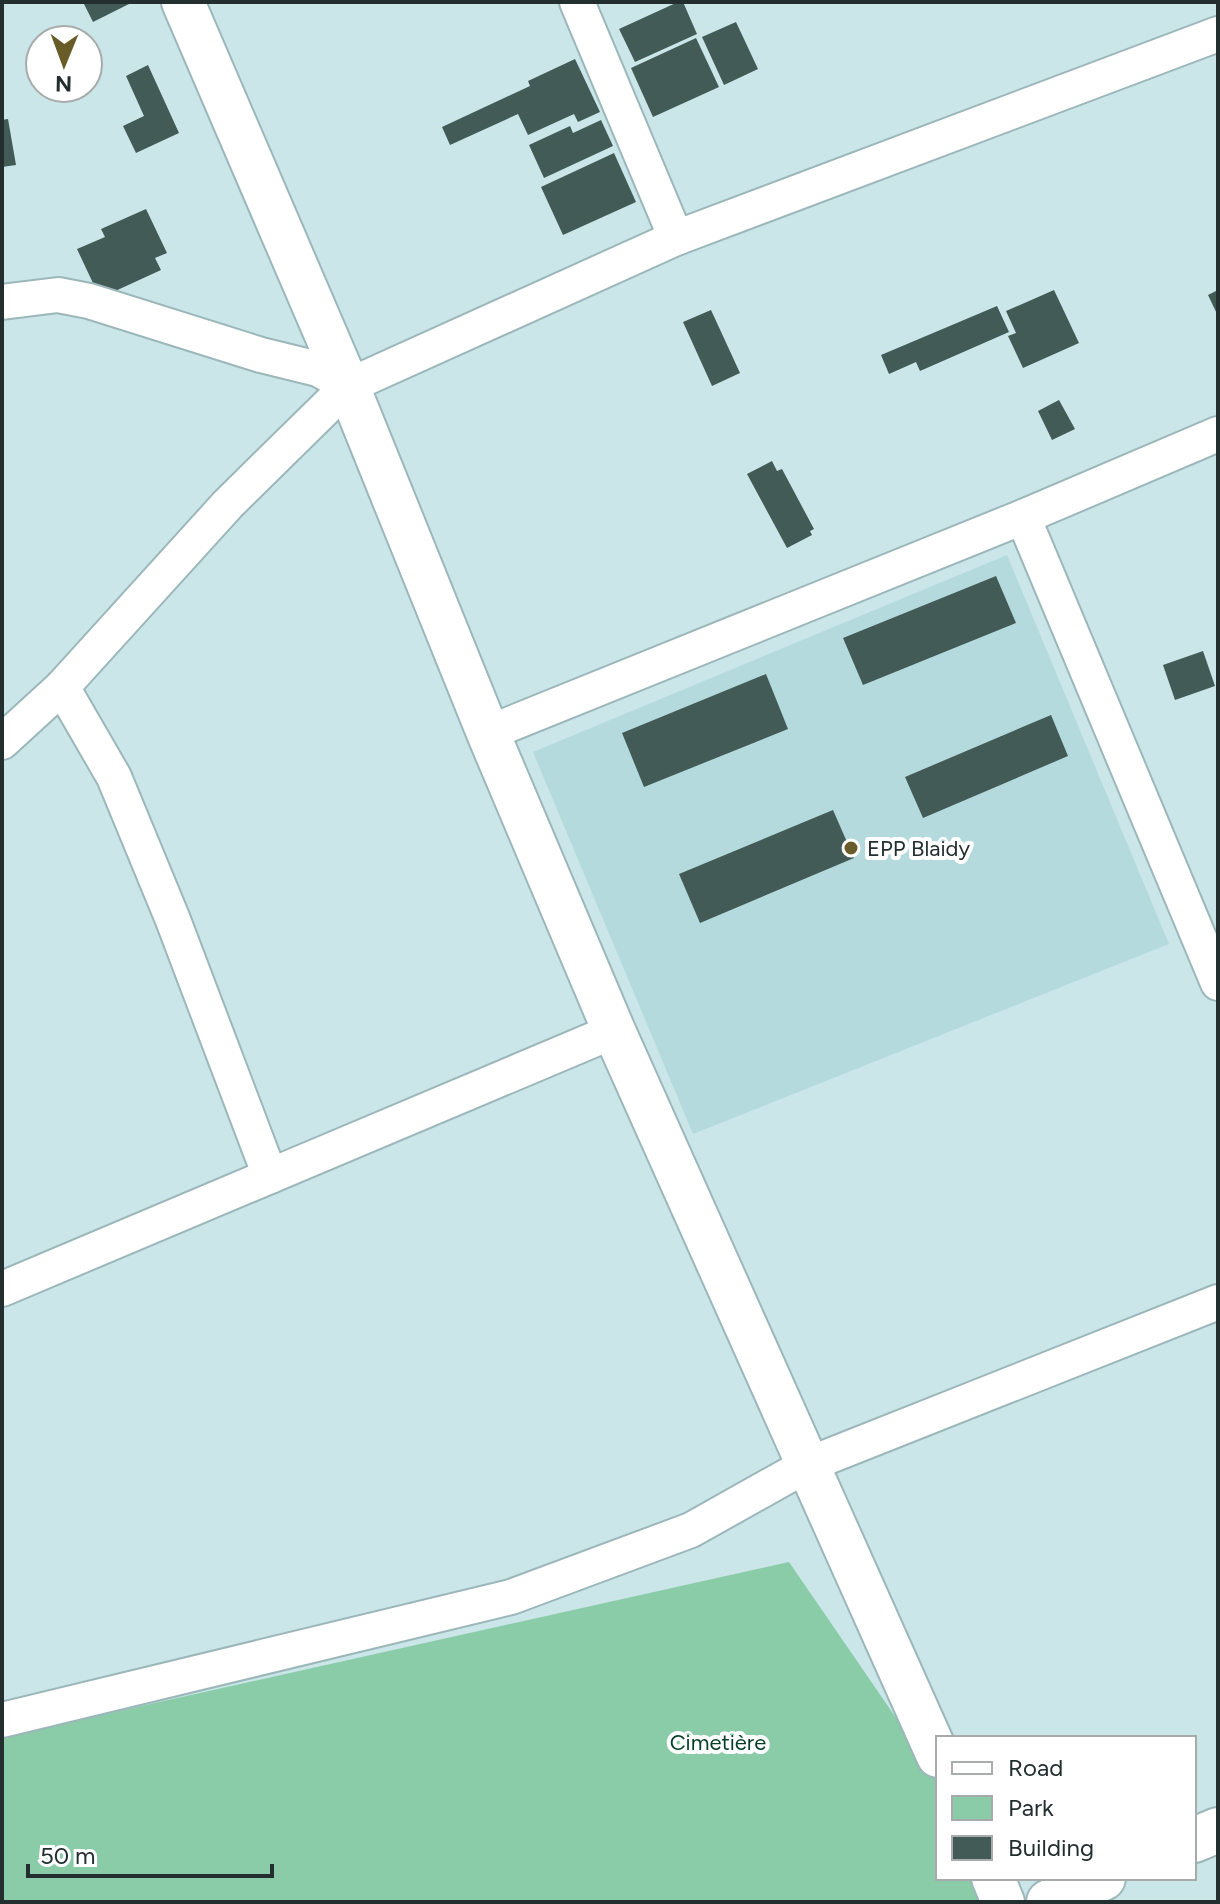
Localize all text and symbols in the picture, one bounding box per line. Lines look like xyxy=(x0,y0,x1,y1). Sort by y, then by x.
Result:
north arrow xyxy=(24,24,104,104)
text: N xyxy=(55,70,72,97)
place label: EPP Blaidy xyxy=(867,835,970,862)
marker: EPP Blaidy xyxy=(842,839,860,857)
park label: Cimetière xyxy=(670,1729,766,1756)
legend xyxy=(936,1736,1196,1880)
text: Road xyxy=(1008,1753,1063,1782)
text: Park xyxy=(1008,1793,1054,1822)
scale bar xyxy=(28,1828,272,1878)
text: Building xyxy=(1008,1833,1094,1862)
text: 50 m xyxy=(40,1841,96,1870)

